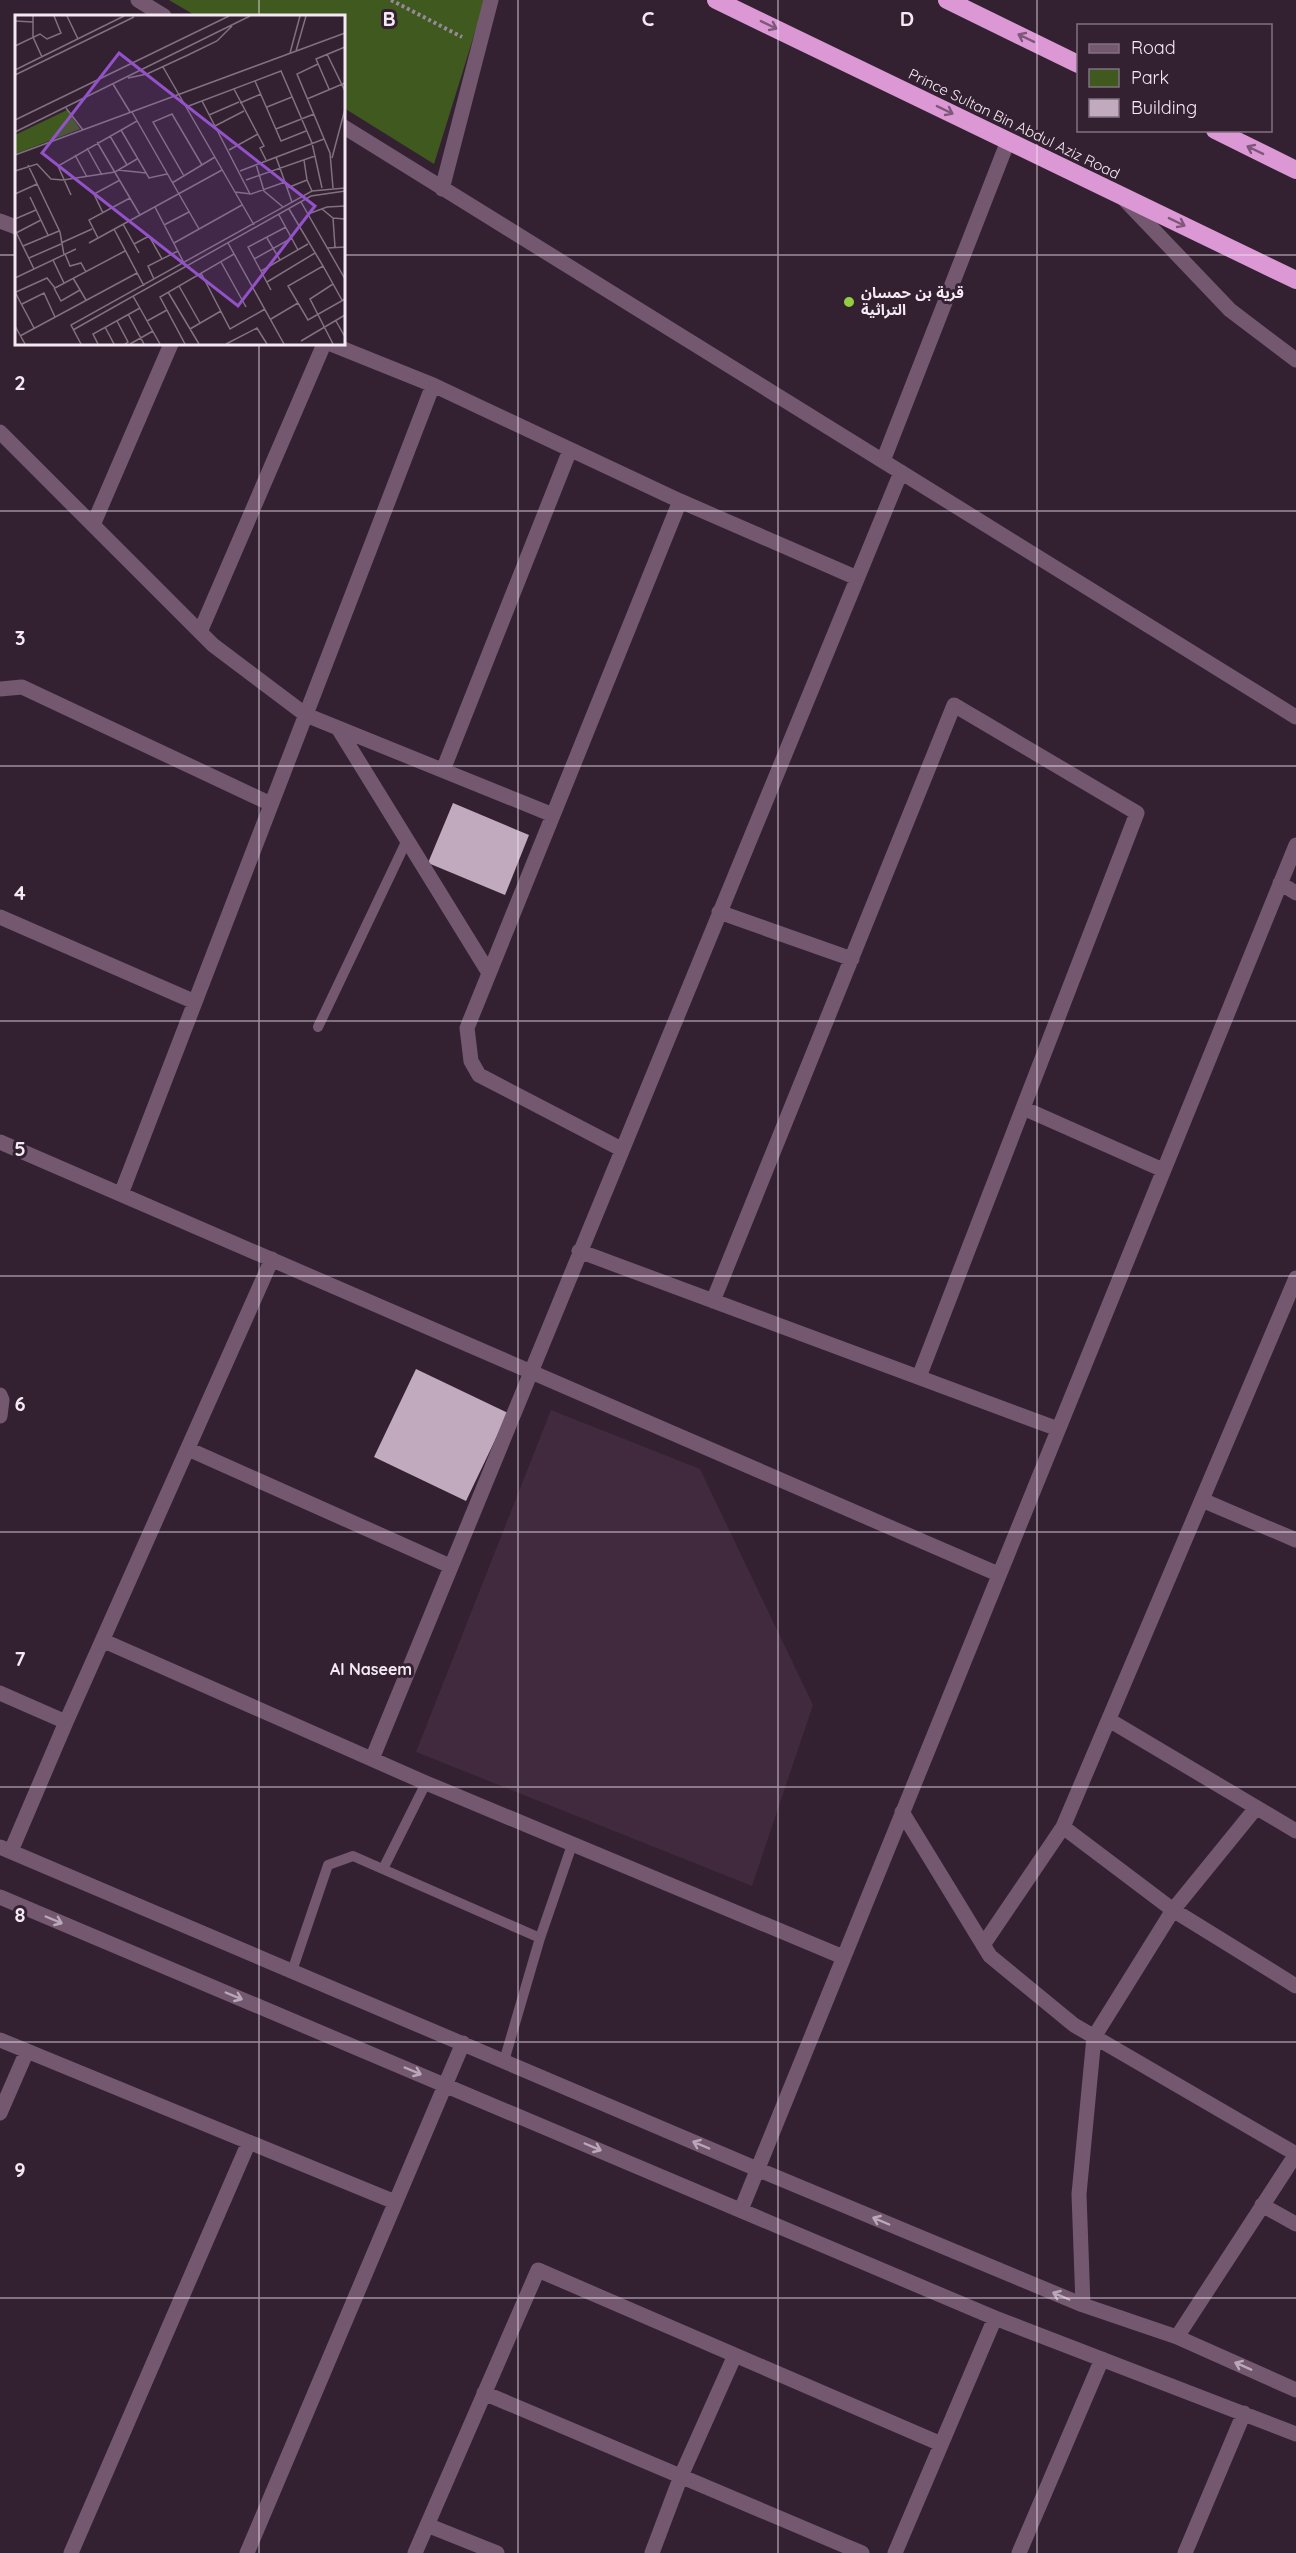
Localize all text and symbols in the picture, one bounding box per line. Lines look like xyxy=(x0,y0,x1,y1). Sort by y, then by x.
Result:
text: B xyxy=(382,6,396,31)
text: C xyxy=(642,6,655,31)
text: D xyxy=(900,6,914,31)
inset map xyxy=(15,15,345,345)
one-way arrow xyxy=(760,20,778,32)
legend xyxy=(1077,24,1272,132)
one-way arrow xyxy=(1017,32,1035,44)
text: Road xyxy=(1131,36,1176,59)
street label: Prince Sultan Bin Abdul Aziz Road xyxy=(905,64,1123,183)
text: Park xyxy=(1131,66,1169,89)
text: Building xyxy=(1131,96,1197,119)
one-way arrow xyxy=(935,105,953,117)
one-way arrow xyxy=(1247,144,1265,156)
one-way arrow xyxy=(1168,217,1186,229)
place label: قرية بن حمسان التراثية xyxy=(861,283,964,319)
marker: قرية بن حمسان التراثية xyxy=(842,295,856,309)
text: 2 xyxy=(14,370,26,395)
text: 3 xyxy=(15,625,25,650)
text: 4 xyxy=(14,880,26,905)
text: 5 xyxy=(14,1136,26,1161)
text: 6 xyxy=(14,1391,26,1416)
text: 7 xyxy=(15,1646,26,1671)
district label: Al Naseem xyxy=(330,1659,412,1679)
text: 8 xyxy=(15,1902,26,1927)
one-way arrow xyxy=(44,1915,63,1926)
one-way arrow xyxy=(224,1990,242,2002)
one-way arrow xyxy=(404,2067,422,2078)
one-way arrow xyxy=(693,2139,711,2150)
one-way arrow xyxy=(583,2142,601,2154)
text: 9 xyxy=(14,2157,26,2182)
one-way arrow xyxy=(873,2215,891,2226)
one-way arrow xyxy=(1052,2290,1071,2301)
one-way arrow xyxy=(1234,2360,1252,2372)

